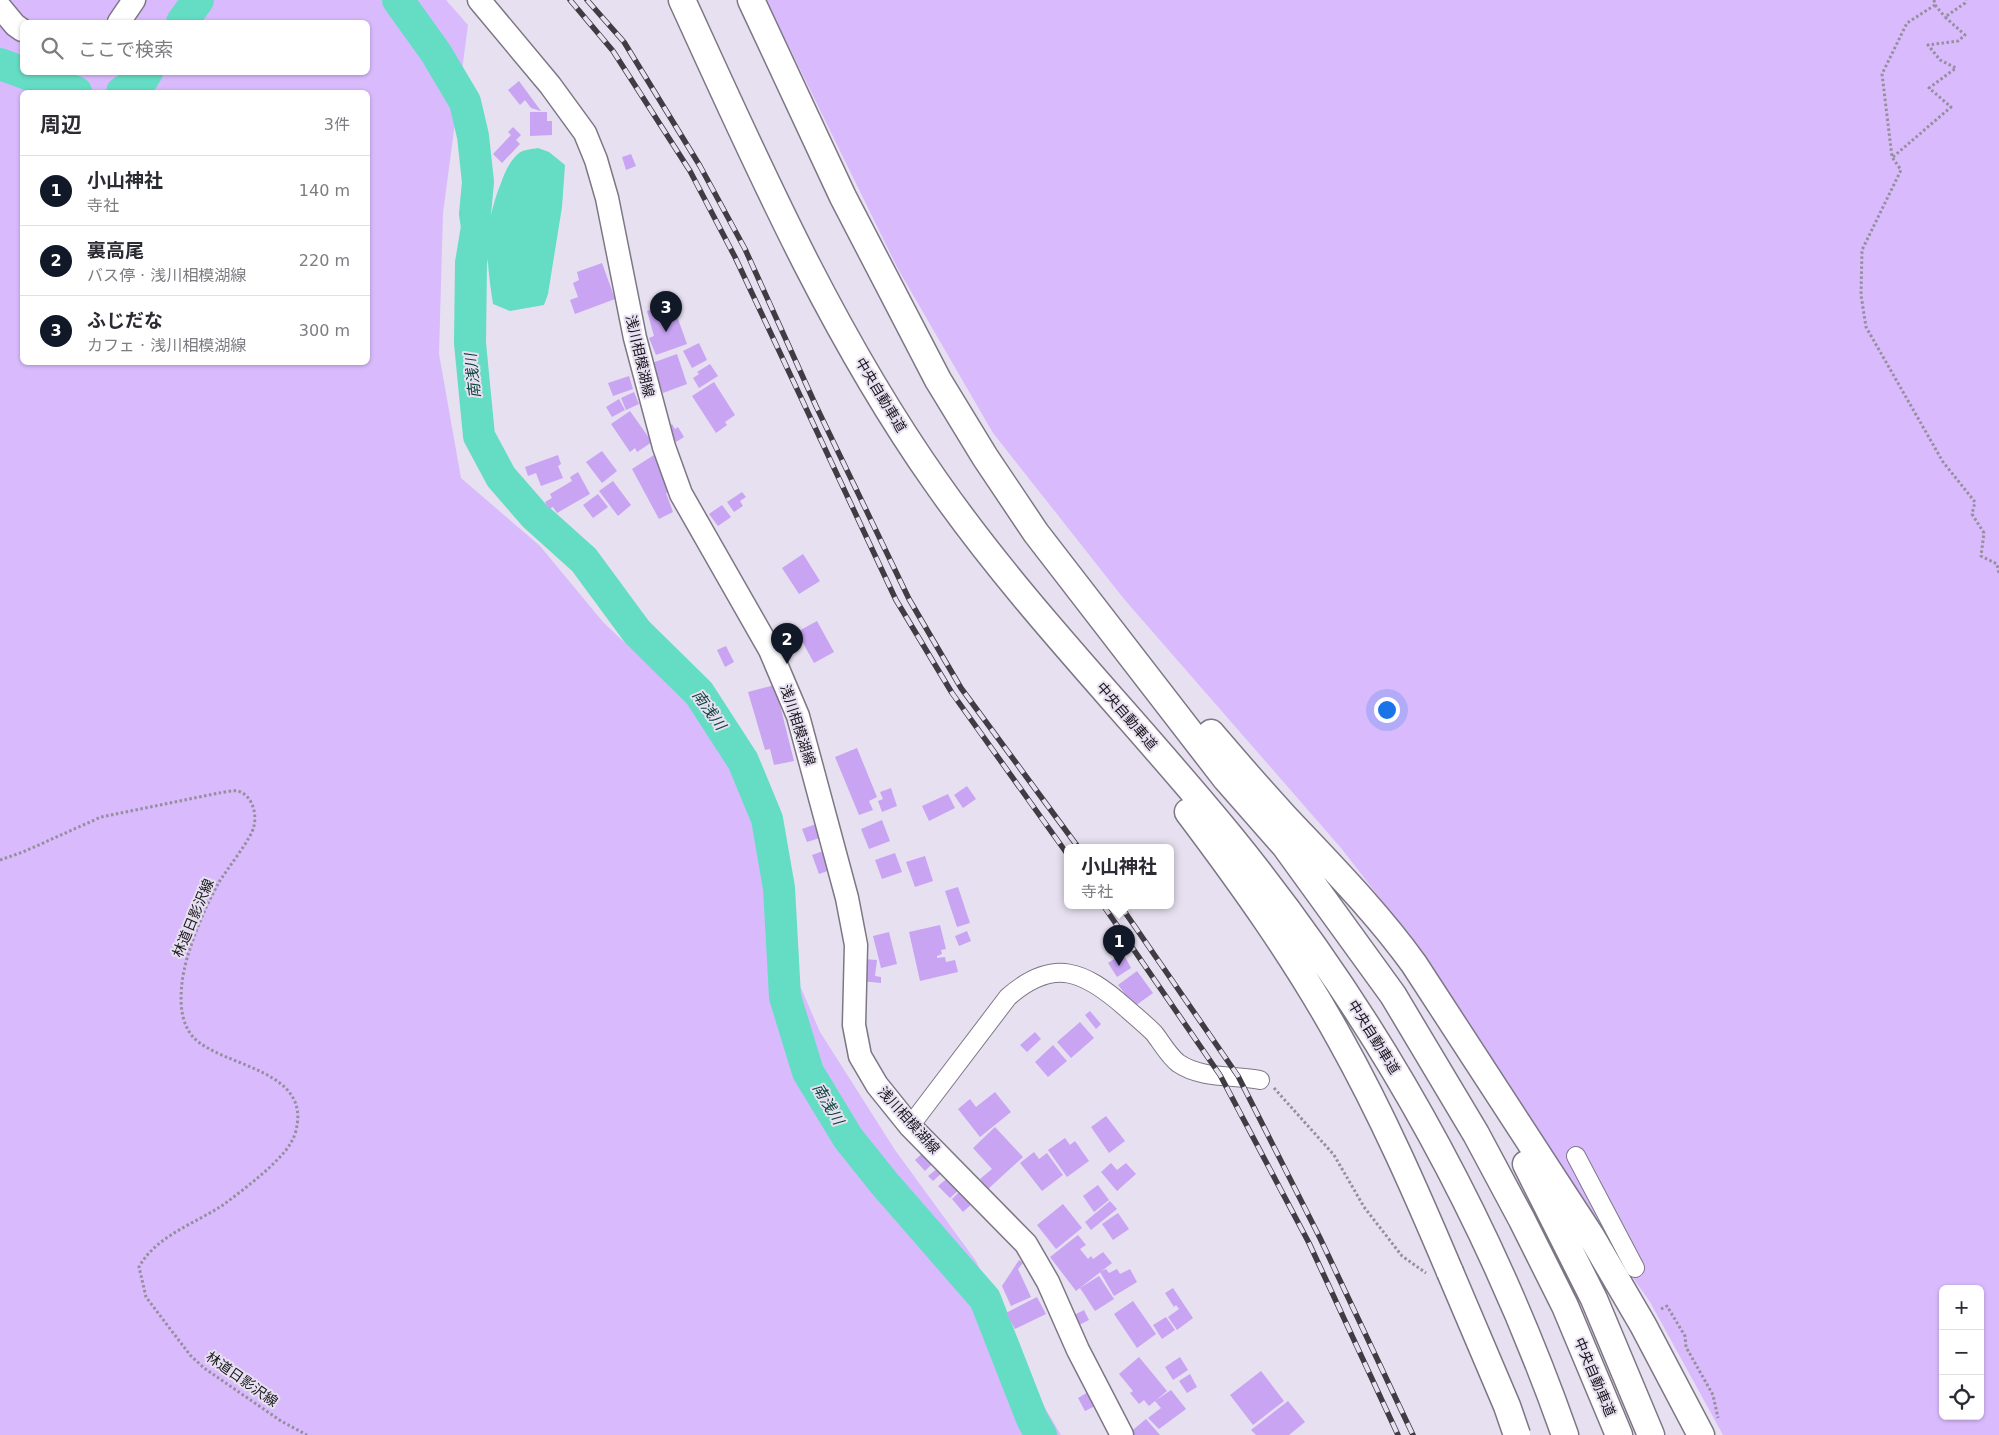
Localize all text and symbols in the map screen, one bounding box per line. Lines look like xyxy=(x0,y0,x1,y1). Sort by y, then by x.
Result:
search box xyxy=(20,20,370,75)
icon: search xyxy=(38,34,66,62)
text: ここで検索 xyxy=(78,38,173,60)
text: 周辺 xyxy=(40,113,82,137)
text: 3件 xyxy=(324,115,350,134)
text: 小山神社 xyxy=(87,169,163,191)
text: 1 xyxy=(50,181,62,200)
text: 140 m xyxy=(299,181,350,200)
text: 寺社 xyxy=(87,196,119,215)
text: 裏高尾 xyxy=(87,239,144,261)
text: 2 xyxy=(50,251,62,270)
text: 220 m xyxy=(299,251,350,270)
text: バス停 · 浅川相模湖線 xyxy=(87,266,246,285)
pin: 3 xyxy=(650,291,682,332)
text: ふじだな xyxy=(87,309,163,331)
street label: 浅川相模湖線 xyxy=(623,313,657,399)
text: 3 xyxy=(50,321,62,340)
text: 300 m xyxy=(299,321,350,340)
text: カフェ · 浅川相模湖線 xyxy=(87,336,246,355)
water label: 南浅川 xyxy=(461,351,484,399)
street label: 中央自動車道 xyxy=(853,355,909,435)
pin: 2 xyxy=(771,623,803,664)
street label: 中央自動車道 xyxy=(1093,679,1161,753)
street label: 浅川相模湖線 xyxy=(777,683,819,767)
water label: 南浅川 xyxy=(688,687,731,735)
your location xyxy=(1374,697,1400,723)
popup xyxy=(1064,844,1174,909)
text: 小山神社 xyxy=(1081,855,1157,877)
street label: 林道日影沢線 xyxy=(169,876,217,960)
text: 寺社 xyxy=(1081,882,1113,901)
pin: 1 xyxy=(1103,925,1135,966)
street label: 中央自動車道 xyxy=(1345,997,1403,1077)
water label: 南浅川 xyxy=(809,1080,848,1130)
street label: 浅川相模湖線 xyxy=(875,1083,943,1157)
map controls xyxy=(1939,1285,1984,1420)
button: + xyxy=(1939,1285,1984,1330)
button: − xyxy=(1939,1330,1984,1375)
street label: 中央自動車道 xyxy=(1571,1335,1619,1419)
street label: 林道日影沢線 xyxy=(203,1348,281,1410)
button: locate xyxy=(1939,1375,1984,1420)

